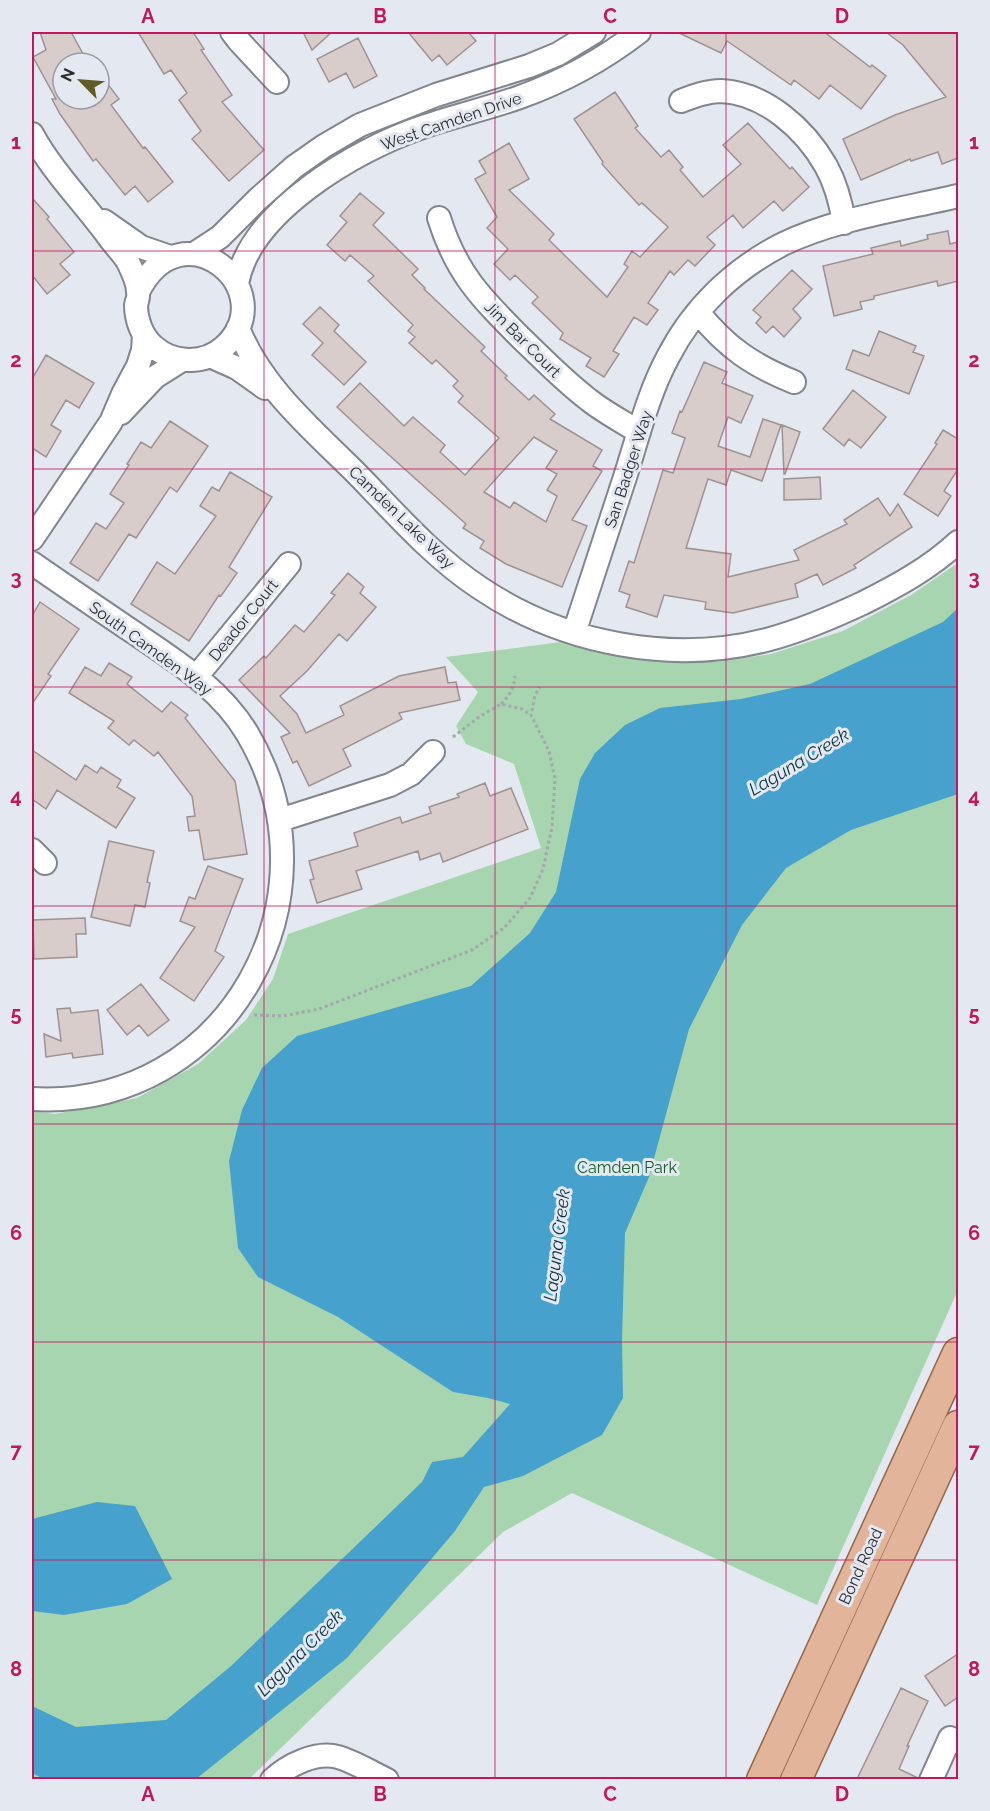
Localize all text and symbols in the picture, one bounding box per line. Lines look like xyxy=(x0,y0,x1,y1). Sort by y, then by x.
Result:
text: A xyxy=(141,4,155,28)
text: B xyxy=(373,4,387,28)
text: C xyxy=(603,4,617,28)
text: D xyxy=(835,4,849,28)
north arrow xyxy=(51,51,111,111)
text: N xyxy=(57,65,79,84)
street label: West Camden Drive xyxy=(378,88,524,154)
text: 1 xyxy=(11,130,21,154)
text: 1 xyxy=(969,130,979,154)
street label: Jim Bar Court xyxy=(481,297,565,382)
text: 2 xyxy=(10,348,22,372)
text: 2 xyxy=(968,348,980,372)
street label: San Badger Way xyxy=(601,408,656,530)
street label: Camden Lake Way xyxy=(345,462,459,573)
text: 3 xyxy=(10,566,22,590)
text: 3 xyxy=(968,566,980,590)
street label: Deador Court xyxy=(205,575,282,665)
street label: South Camden Way xyxy=(86,597,216,700)
water label: Laguna Creek xyxy=(745,723,853,800)
text: 4 xyxy=(10,784,22,808)
text: 4 xyxy=(968,784,980,808)
text: 5 xyxy=(10,1002,22,1026)
text: 5 xyxy=(968,1002,980,1026)
park label: Camden Park xyxy=(577,1158,677,1177)
water label: Laguna Creek xyxy=(539,1187,574,1302)
text: 6 xyxy=(10,1221,22,1245)
text: 6 xyxy=(968,1221,980,1245)
text: 7 xyxy=(10,1439,22,1463)
text: 7 xyxy=(968,1439,980,1463)
street label: Bond Road xyxy=(835,1525,886,1607)
water label: Laguna Creek xyxy=(252,1605,347,1700)
text: 8 xyxy=(10,1657,22,1681)
text: 8 xyxy=(968,1657,980,1681)
text: A xyxy=(141,1782,155,1806)
text: B xyxy=(373,1782,387,1806)
text: C xyxy=(603,1782,617,1806)
text: D xyxy=(835,1782,849,1806)

